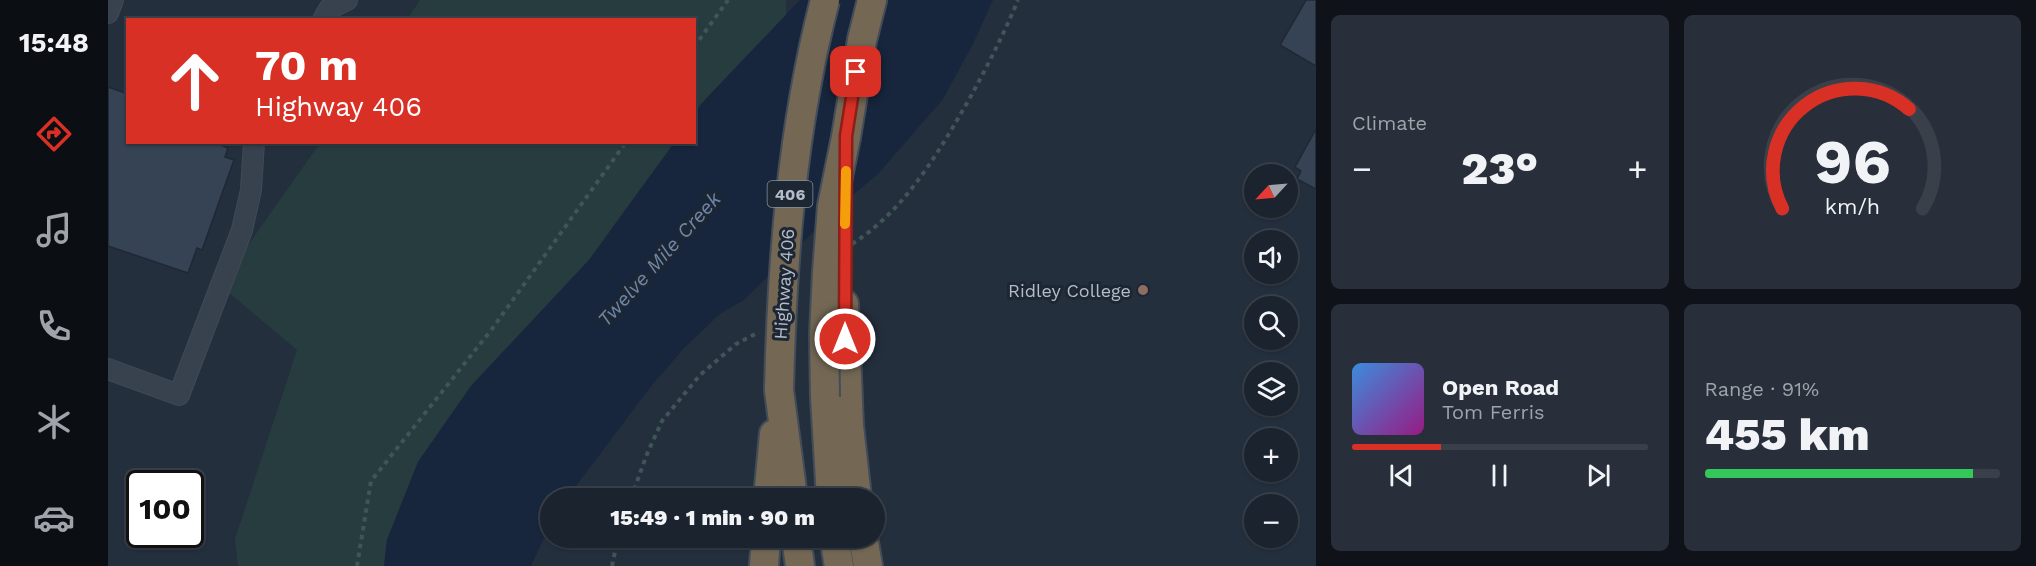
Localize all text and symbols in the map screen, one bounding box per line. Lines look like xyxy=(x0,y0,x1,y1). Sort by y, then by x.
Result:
text: 15:48 xyxy=(19,27,89,59)
text: 70 m xyxy=(255,41,358,90)
icon: ahead xyxy=(156,42,234,120)
pin xyxy=(830,46,881,97)
icon: arrive xyxy=(839,55,872,88)
text: Highway 406 xyxy=(255,91,422,123)
text: Climate xyxy=(1352,111,1427,135)
icon: directions xyxy=(33,113,75,155)
text: 96 xyxy=(1814,125,1891,198)
text: 23° xyxy=(1461,142,1538,195)
text: − xyxy=(1352,149,1372,188)
text: + xyxy=(1628,149,1648,188)
north arrow xyxy=(1244,164,1298,218)
map controls xyxy=(1244,164,1298,548)
road number: 406 xyxy=(768,181,812,207)
water label: Twelve Mile Creek xyxy=(592,186,726,331)
text: km/h xyxy=(1825,194,1880,219)
icon: music xyxy=(33,209,75,251)
street label: Highway 406 xyxy=(770,228,798,340)
button: sound xyxy=(1244,230,1298,284)
place label: Ridley College xyxy=(1008,280,1131,301)
marker: Ridley College xyxy=(1136,283,1150,297)
button: search xyxy=(1244,296,1298,350)
icon: phone xyxy=(33,305,75,347)
position arrow xyxy=(813,307,877,371)
button: layers xyxy=(1244,362,1298,416)
text: Open Road xyxy=(1442,375,1559,400)
text: Range · 91% xyxy=(1705,377,1819,401)
text: Tom Ferris xyxy=(1442,400,1545,424)
icon: climate xyxy=(33,401,75,443)
text: 455 km xyxy=(1705,408,1870,461)
button: + xyxy=(1244,428,1298,482)
icon: previous xyxy=(1385,459,1418,492)
icon: pause xyxy=(1483,459,1516,492)
icon: next xyxy=(1582,459,1615,492)
speed limit sign: 100 xyxy=(126,470,204,548)
button: − xyxy=(1244,494,1298,548)
icon: car xyxy=(33,497,75,539)
text: 15:49 · 1 min · 90 m xyxy=(610,505,815,530)

